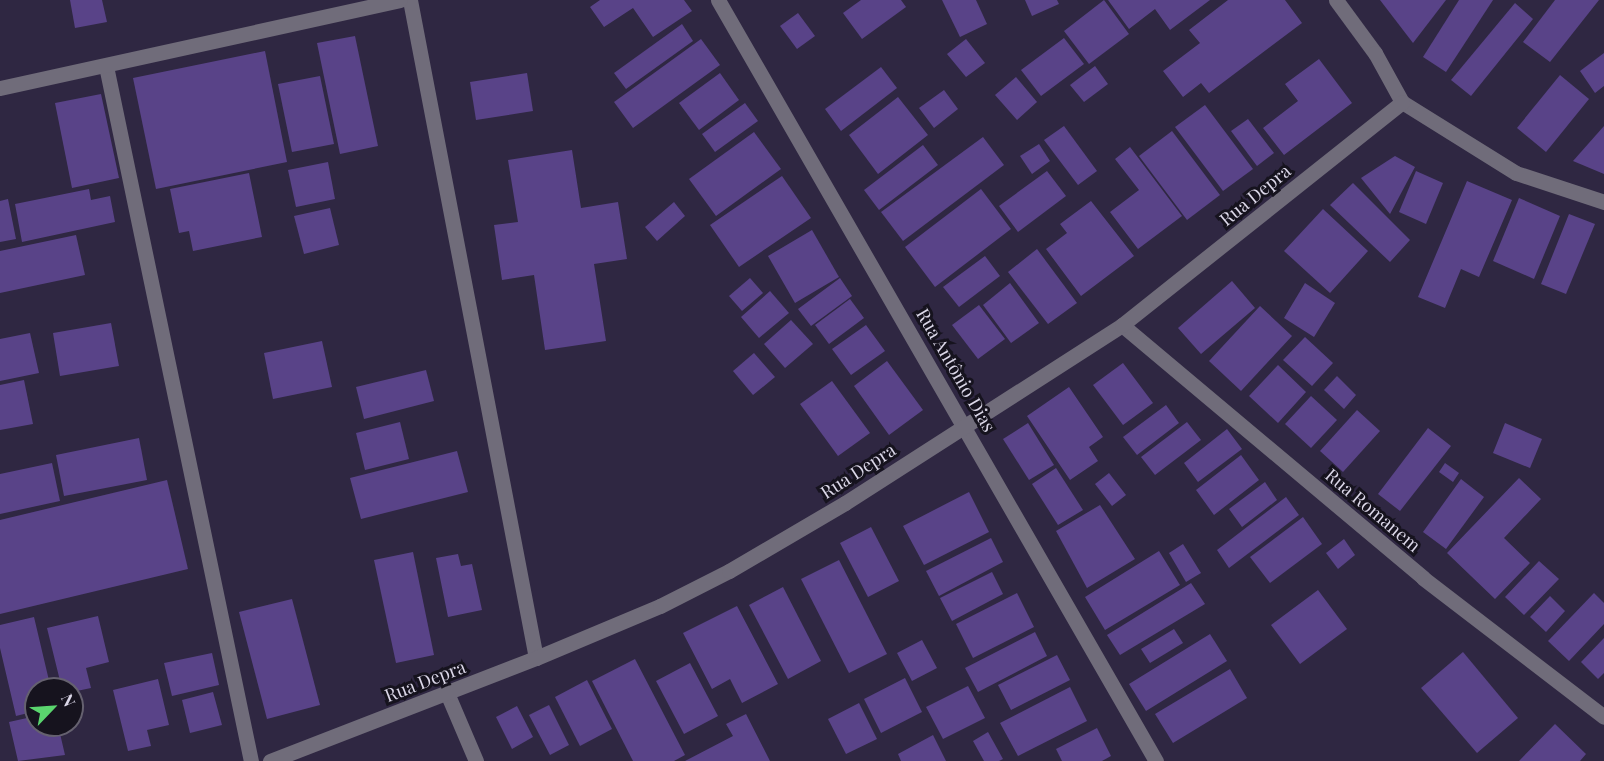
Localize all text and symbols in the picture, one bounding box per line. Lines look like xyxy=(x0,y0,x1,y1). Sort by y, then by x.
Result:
street label: Rua Depra xyxy=(1215,160,1295,230)
street label: Rua Antônio Dias xyxy=(912,304,1000,436)
street label: Rua Depra xyxy=(816,439,900,503)
street label: Rua Romanem xyxy=(1321,464,1425,556)
street label: Rua Depra xyxy=(381,656,469,706)
north arrow xyxy=(24,677,84,737)
text: N xyxy=(57,690,81,710)

